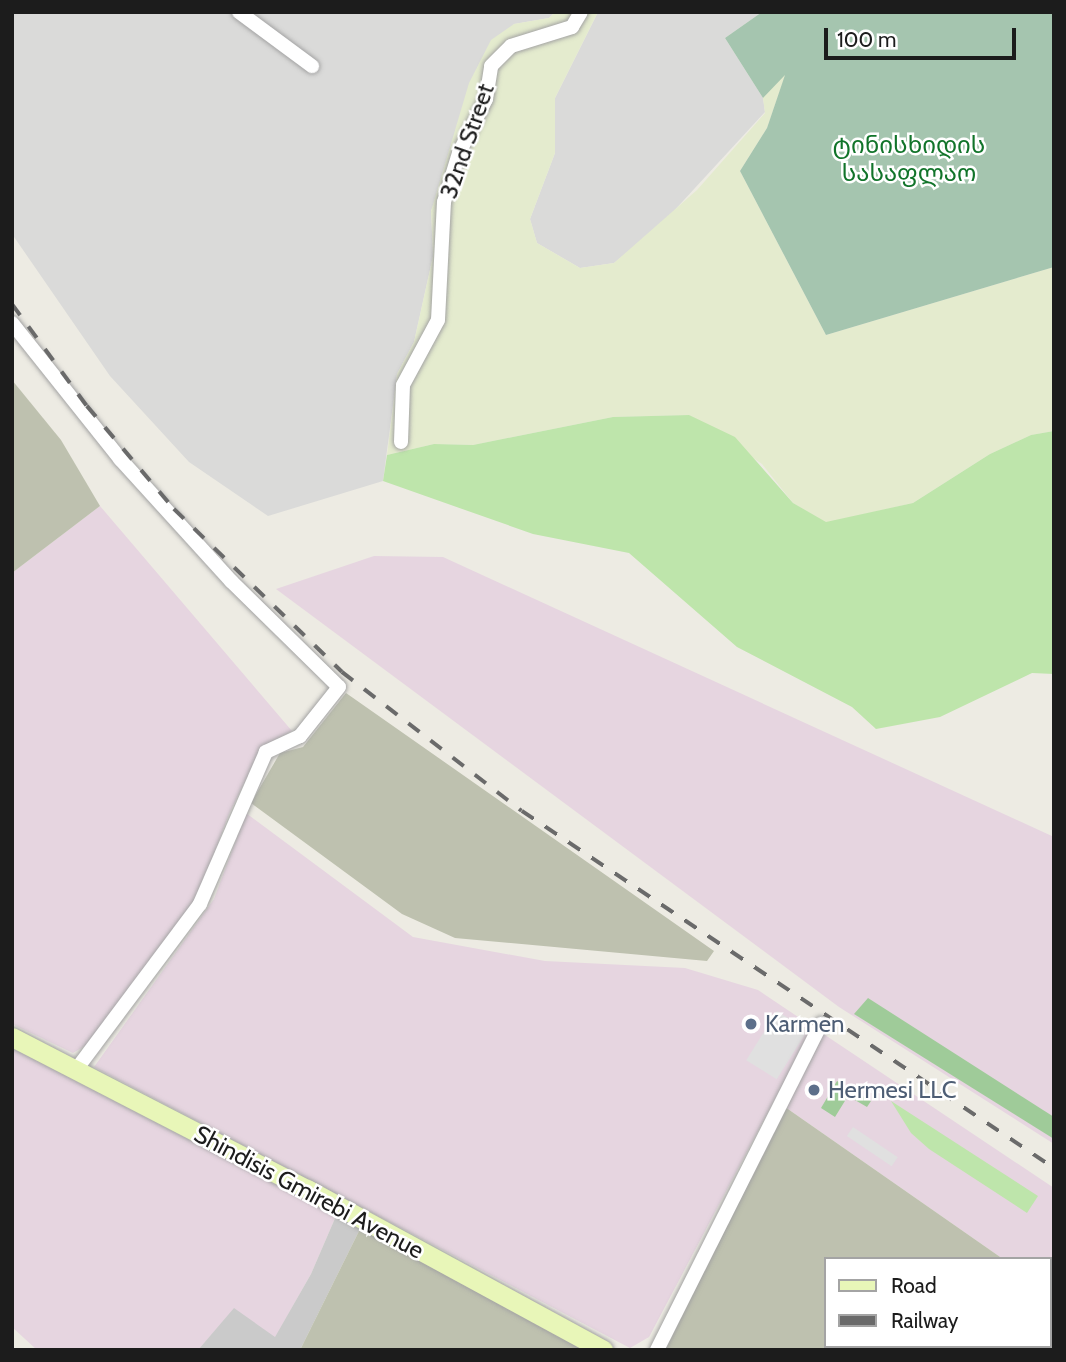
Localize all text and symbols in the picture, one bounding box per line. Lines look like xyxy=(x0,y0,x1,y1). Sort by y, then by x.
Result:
scale bar xyxy=(828,14,1020,58)
text: 100 m xyxy=(837,27,896,52)
street label: 32nd Street xyxy=(434,80,500,202)
park label: ტინისხიდის სასაფლაო xyxy=(833,131,985,187)
place label: Karmen xyxy=(765,1010,844,1038)
marker: Karmen xyxy=(743,1016,759,1032)
place label: Hermesi LLC xyxy=(828,1076,956,1104)
marker: Hermesi LLC xyxy=(806,1082,822,1098)
street label: Shindisis Gmirebi Avenue xyxy=(189,1119,429,1265)
legend xyxy=(824,1257,1052,1348)
text: Road xyxy=(891,1273,937,1298)
text: Railway xyxy=(891,1308,958,1333)

